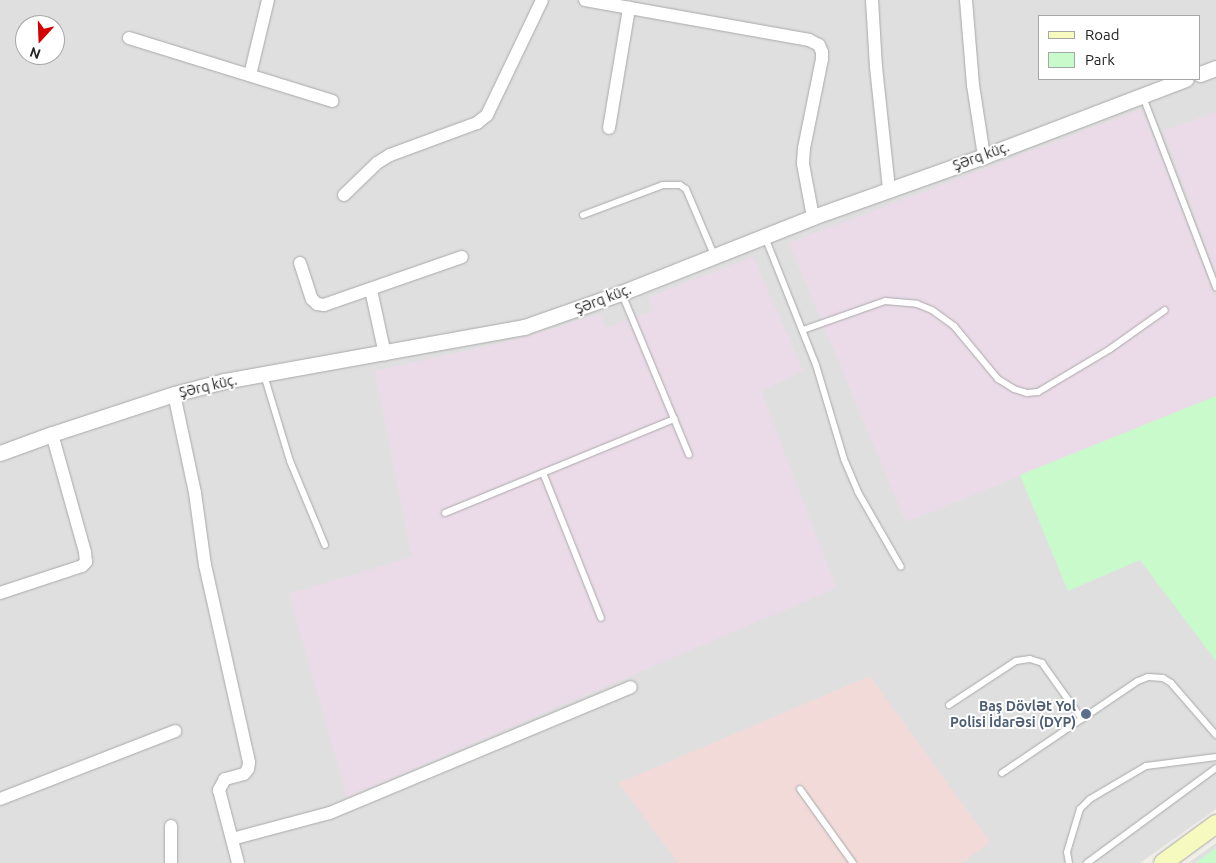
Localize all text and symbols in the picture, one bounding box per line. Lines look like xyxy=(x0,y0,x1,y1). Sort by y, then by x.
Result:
north arrow xyxy=(15,15,65,65)
legend xyxy=(1038,15,1201,80)
text: Road xyxy=(1085,26,1120,43)
text: N xyxy=(28,44,43,62)
text: Park xyxy=(1085,51,1115,68)
street label: Şərq küç. xyxy=(950,138,1012,174)
street label: Şərq küç. xyxy=(572,281,634,317)
street label: Şərq küç. xyxy=(177,371,239,401)
place label: Baş Dövlət Yol Polisi İdarəsi (DYP) xyxy=(950,698,1076,730)
marker: Baş Dövlət Yol Polisi İdarəsi (DYP) xyxy=(1080,708,1092,720)

